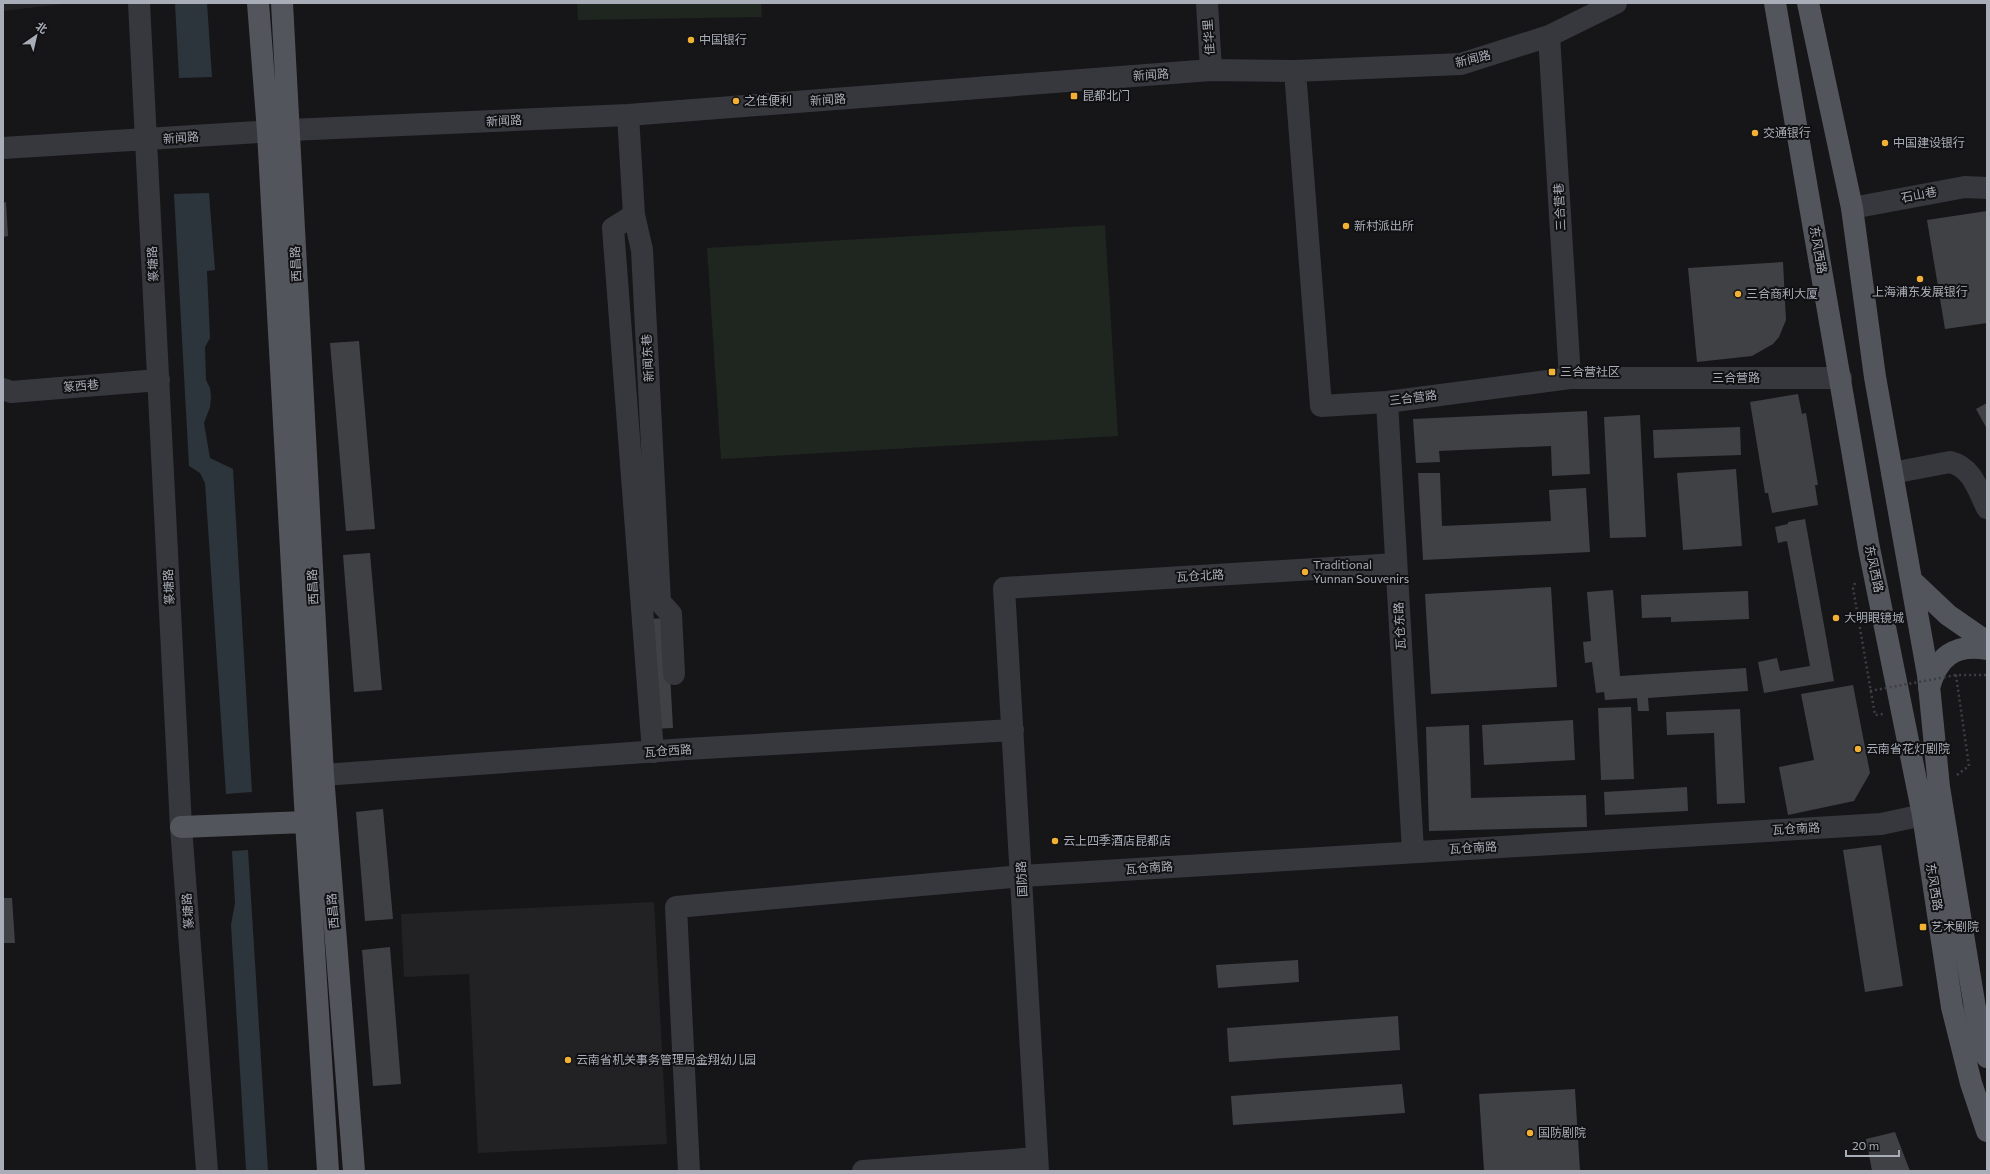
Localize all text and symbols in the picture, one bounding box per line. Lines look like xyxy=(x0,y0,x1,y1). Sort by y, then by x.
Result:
north arrow xyxy=(16,16,56,56)
text: 北 xyxy=(34,19,50,36)
street label: 佳华里 xyxy=(1200,19,1216,56)
place label: 中国银行 xyxy=(699,32,747,46)
marker: 中国银行 xyxy=(686,35,696,45)
street label: 新闻路 xyxy=(1454,47,1492,69)
street label: 新闻路 xyxy=(1132,66,1169,82)
place label: 昆都北门 xyxy=(1082,88,1130,102)
street label: 新闻路 xyxy=(809,91,846,107)
marker: 昆都北门 xyxy=(1069,91,1079,101)
place label: 之佳便利 xyxy=(744,93,792,107)
marker: 之佳便利 xyxy=(731,96,741,106)
street label: 新闻路 xyxy=(486,112,522,128)
place label: 交通银行 xyxy=(1763,125,1811,139)
marker: 交通银行 xyxy=(1750,128,1760,138)
street label: 新闻路 xyxy=(162,129,199,145)
place label: 中国建设银行 xyxy=(1893,135,1965,149)
marker: 中国建设银行 xyxy=(1880,138,1890,148)
street label: 三合营巷 xyxy=(1551,183,1567,231)
street label: 石山巷 xyxy=(1900,184,1938,204)
place label: 新村派出所 xyxy=(1354,218,1414,232)
marker: 新村派出所 xyxy=(1341,221,1351,231)
street label: 东风西路 xyxy=(1808,225,1830,275)
street label: 篆塘路 xyxy=(144,246,160,282)
street label: 西昌路 xyxy=(287,246,303,282)
marker: 上海浦东发展银行 xyxy=(1915,274,1925,284)
place label: 上海浦东发展银行 xyxy=(1872,284,1968,298)
place label: 三合商利大厦 xyxy=(1746,286,1818,300)
marker: 三合商利大厦 xyxy=(1733,289,1743,299)
street label: 新闻东巷 xyxy=(639,334,655,382)
place label: 三合营社区 xyxy=(1560,364,1620,378)
marker: 三合营社区 xyxy=(1547,367,1557,377)
street label: 三合营路 xyxy=(1712,370,1760,384)
street label: 篆西巷 xyxy=(62,376,99,394)
street label: 三合营路 xyxy=(1388,387,1438,407)
street label: 东风西路 xyxy=(1863,544,1887,594)
place label: Traditional Yunnan Souvenirs xyxy=(1313,557,1409,585)
street label: 瓦仓北路 xyxy=(1176,567,1224,583)
marker: Traditional Yunnan Souvenirs xyxy=(1300,567,1310,577)
street label: 篆塘路 xyxy=(160,569,176,605)
street label: 西昌路 xyxy=(304,569,320,605)
street label: 瓦仓东路 xyxy=(1391,602,1407,650)
place label: 大明眼镜城 xyxy=(1844,610,1904,624)
marker: 大明眼镜城 xyxy=(1831,613,1841,623)
street label: 瓦仓西路 xyxy=(643,741,692,759)
place label: 云南省花灯剧院 xyxy=(1866,741,1950,755)
marker: 云南省花灯剧院 xyxy=(1853,744,1863,754)
street label: 瓦仓南路 xyxy=(1772,820,1820,836)
place label: 云上四季酒店昆都店 xyxy=(1063,833,1171,847)
marker: 云上四季酒店昆都店 xyxy=(1050,836,1060,846)
street label: 瓦仓南路 xyxy=(1449,839,1497,855)
street label: 瓦仓南路 xyxy=(1124,858,1173,876)
street label: 国防路 xyxy=(1013,861,1029,897)
street label: 东风西路 xyxy=(1924,862,1946,912)
street label: 篆塘路 xyxy=(179,893,195,930)
street label: 西昌路 xyxy=(323,893,341,930)
place label: 艺术剧院 xyxy=(1931,919,1979,933)
marker: 艺术剧院 xyxy=(1918,922,1928,932)
place label: 云南省机关事务管理局金翔幼儿园 xyxy=(576,1052,756,1066)
marker: 云南省机关事务管理局金翔幼儿园 xyxy=(563,1055,573,1065)
place label: 国防剧院 xyxy=(1538,1125,1586,1139)
marker: 国防剧院 xyxy=(1525,1128,1535,1138)
scale bar xyxy=(1846,1132,1899,1158)
text: 20 m xyxy=(1852,1138,1879,1152)

